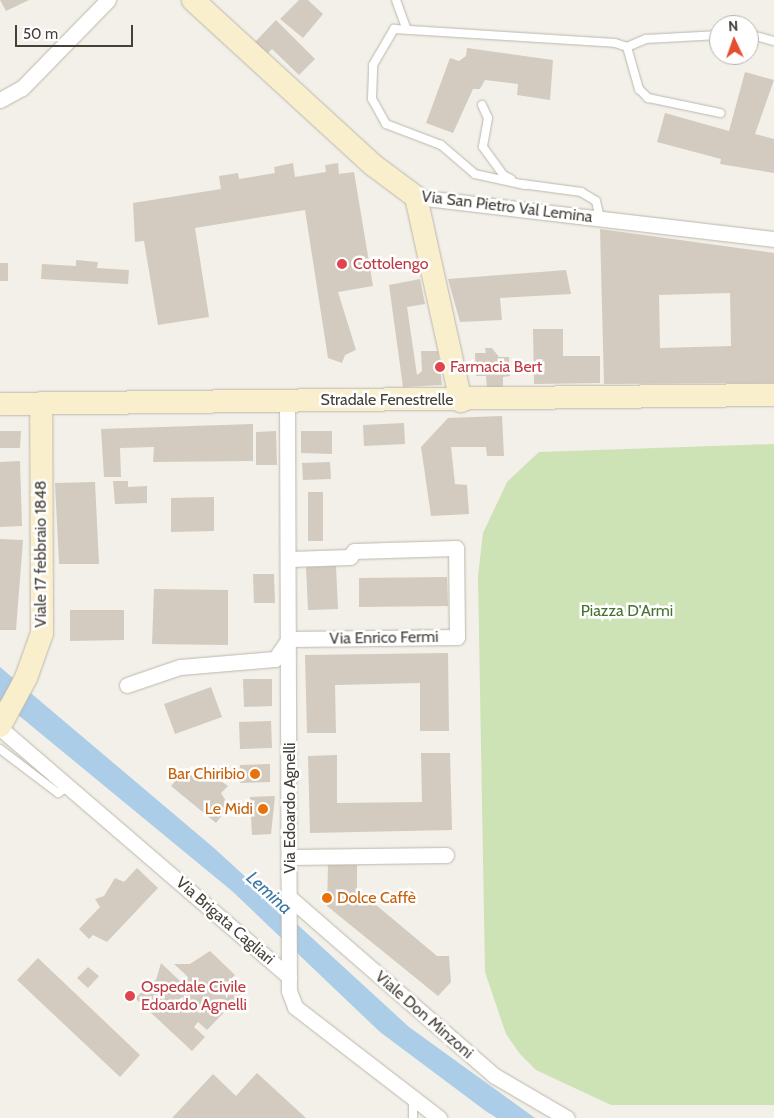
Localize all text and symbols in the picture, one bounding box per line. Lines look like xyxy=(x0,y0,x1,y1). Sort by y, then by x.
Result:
scale bar xyxy=(18,15,135,47)
north arrow xyxy=(709,15,759,65)
text: N xyxy=(728,17,739,35)
text: 50 m xyxy=(23,25,58,43)
street label: Via San Pietro Val Lemina xyxy=(420,187,594,227)
place label: Cottolengo xyxy=(353,254,428,274)
marker: Cottolengo xyxy=(335,257,349,271)
place label: Farmacia Bert xyxy=(450,357,542,377)
marker: Farmacia Bert xyxy=(434,361,446,373)
street label: Stradale Fenestrelle xyxy=(321,390,453,410)
street label: Viale 17 febbraio 1848 xyxy=(31,480,51,628)
park label: Piazza D'Armi xyxy=(581,601,673,621)
street label: Via Enrico Fermi xyxy=(329,627,439,649)
street label: Via Edoardo Agnelli xyxy=(280,742,300,874)
place label: Bar Chiribio xyxy=(168,764,245,784)
marker: Bar Chiribio xyxy=(249,768,261,780)
place label: Le Midi xyxy=(205,799,253,819)
marker: Le Midi xyxy=(257,803,269,815)
water label: Lemina xyxy=(242,867,296,919)
street label: Via Brigata Cagliari xyxy=(172,873,278,969)
place label: Dolce Caffè xyxy=(337,888,416,908)
marker: Dolce Caffè xyxy=(321,892,333,904)
street label: Viale Don Minzoni xyxy=(371,967,477,1063)
place label: Ospedale Civile Edoardo Agnelli xyxy=(141,977,247,1015)
marker: Ospedale Civile Edoardo Agnelli xyxy=(123,989,137,1003)

